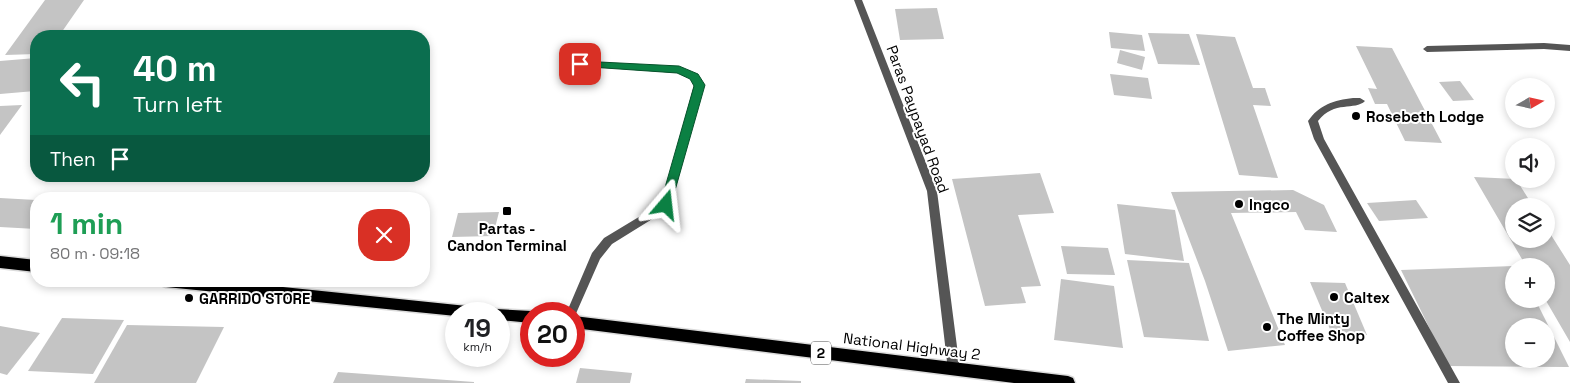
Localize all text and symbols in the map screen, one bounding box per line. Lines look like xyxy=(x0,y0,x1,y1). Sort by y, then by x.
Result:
pin xyxy=(559,43,601,85)
street label: Paras Paypayad Road xyxy=(882,43,954,195)
text: 40 m xyxy=(133,47,217,91)
icon: left xyxy=(50,50,115,115)
icon: arrive xyxy=(566,50,594,78)
north arrow xyxy=(1505,78,1555,128)
map controls xyxy=(1505,78,1555,368)
text: Turn left xyxy=(133,90,223,118)
place label: Rosebeth Lodge xyxy=(1366,107,1485,126)
marker: Rosebeth Lodge xyxy=(1350,110,1362,122)
button: sound xyxy=(1505,138,1555,188)
icon: arrive xyxy=(106,145,134,173)
text: Then xyxy=(50,147,96,172)
position arrow xyxy=(639,178,691,230)
place label: Ingco xyxy=(1249,195,1290,214)
marker: Ingco xyxy=(1233,198,1245,210)
button: layers xyxy=(1505,198,1555,248)
text: 1 min xyxy=(50,204,123,243)
marker: Partas - Candon Terminal xyxy=(501,205,513,217)
button: close xyxy=(358,209,410,261)
place label: Partas - Candon Terminal xyxy=(447,219,567,255)
text: 80 m · 09:18 xyxy=(50,243,140,264)
button: + xyxy=(1505,258,1555,308)
place label: Caltex xyxy=(1344,288,1390,307)
place label: GARRIDO STORE xyxy=(199,289,310,308)
marker: Caltex xyxy=(1328,291,1340,303)
marker: GARRIDO STORE xyxy=(183,292,195,304)
speed limit sign: 20 xyxy=(520,302,585,367)
place label: The Minty Coffee Shop xyxy=(1277,309,1365,345)
text: 19 xyxy=(464,312,491,344)
button: − xyxy=(1505,318,1555,368)
marker: The Minty Coffee Shop xyxy=(1261,321,1273,333)
street label: National Highway 2 xyxy=(842,328,982,364)
text: km/h xyxy=(463,339,492,355)
road number: 2 xyxy=(811,342,831,364)

